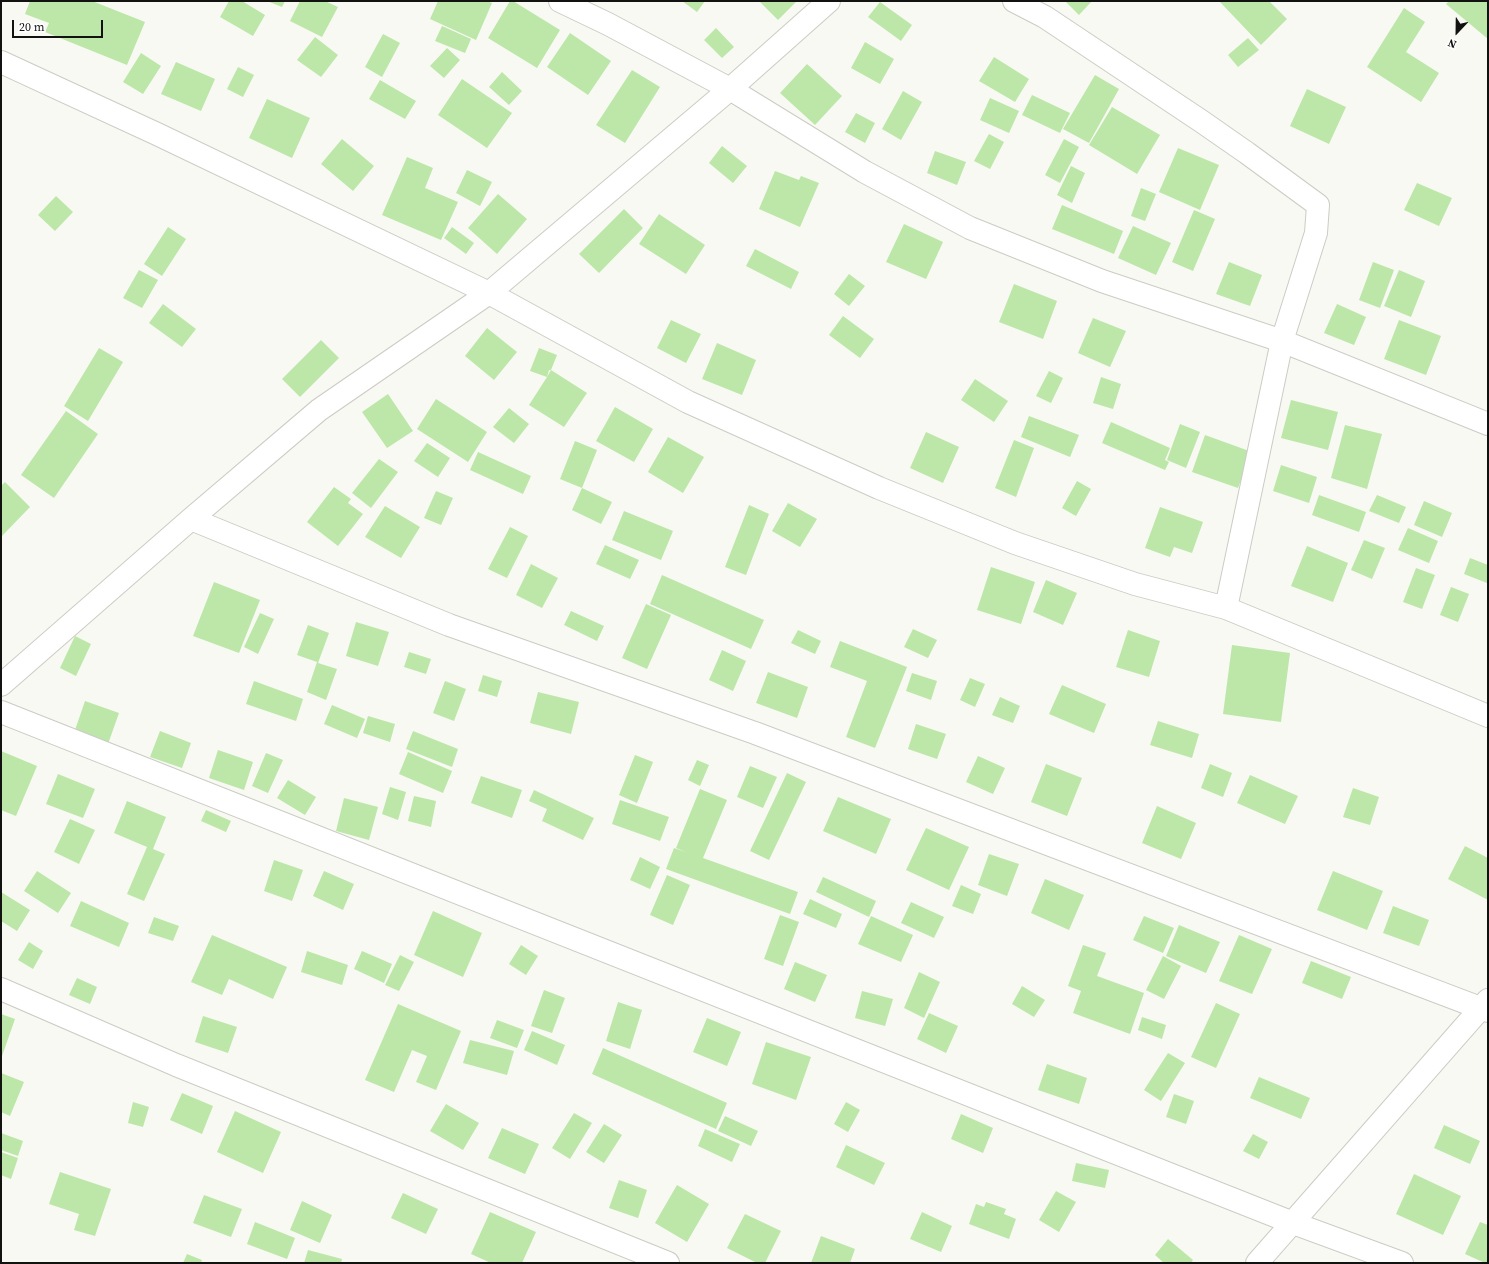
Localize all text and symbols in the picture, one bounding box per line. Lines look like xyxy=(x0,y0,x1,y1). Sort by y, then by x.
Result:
scale bar xyxy=(14,12,105,38)
north arrow xyxy=(1437,12,1477,52)
text: 20 m xyxy=(19,19,45,35)
text: N xyxy=(1446,35,1459,52)

